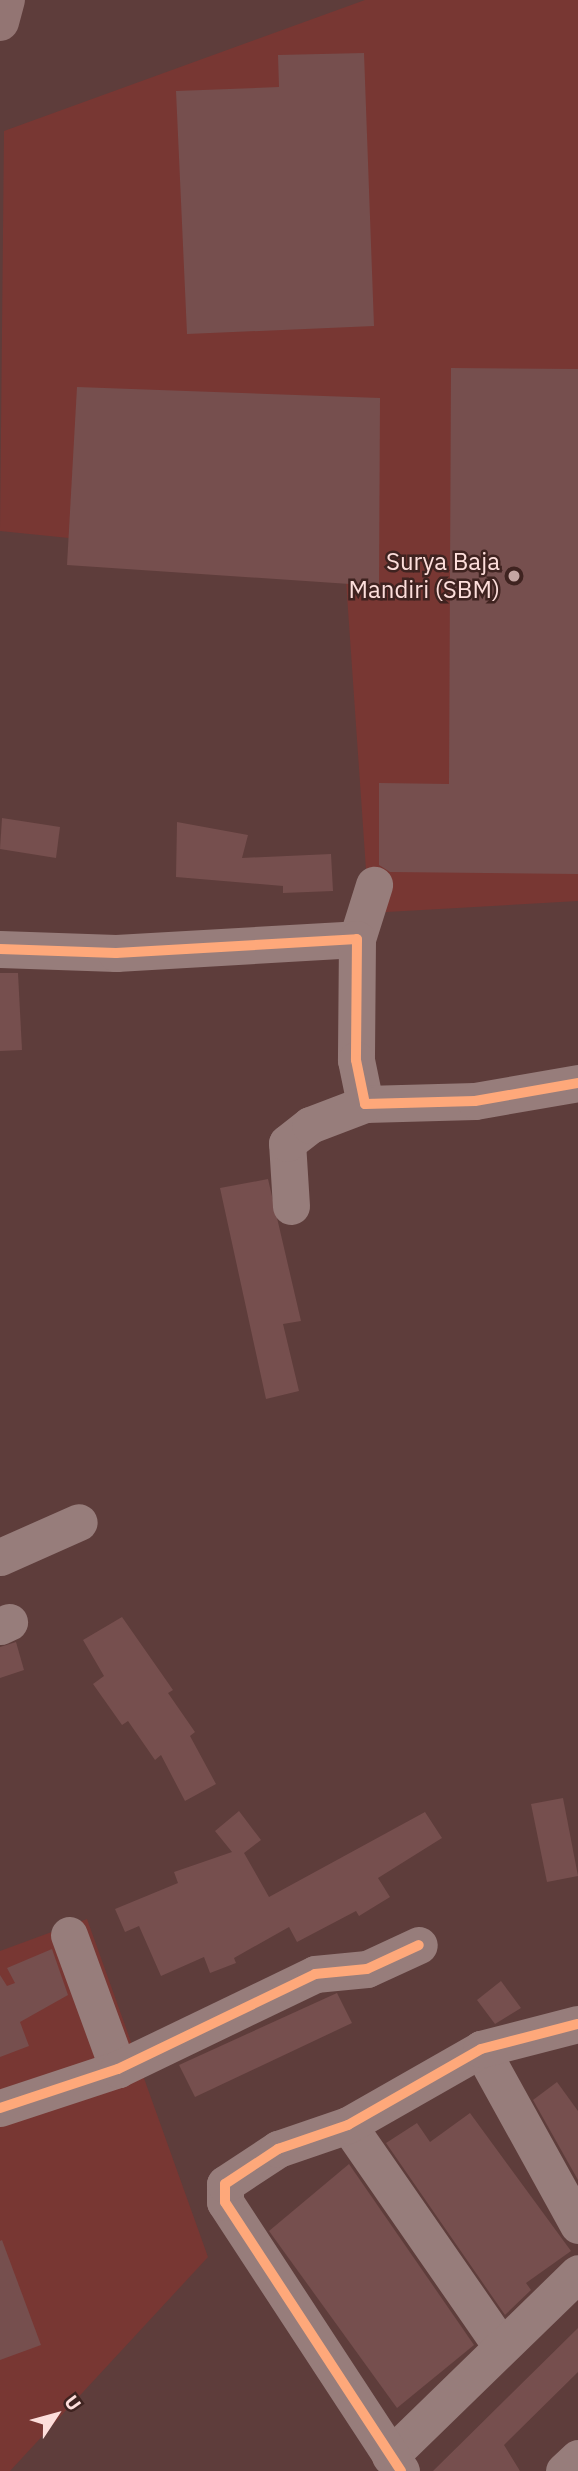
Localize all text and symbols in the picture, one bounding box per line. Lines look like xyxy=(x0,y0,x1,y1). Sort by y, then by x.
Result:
place label: Surya Baja Mandiri (SBM) xyxy=(348,548,500,604)
marker: Surya Baja Mandiri (SBM) xyxy=(506,568,522,584)
north arrow xyxy=(21,2380,91,2450)
text: U xyxy=(59,2390,87,2415)

